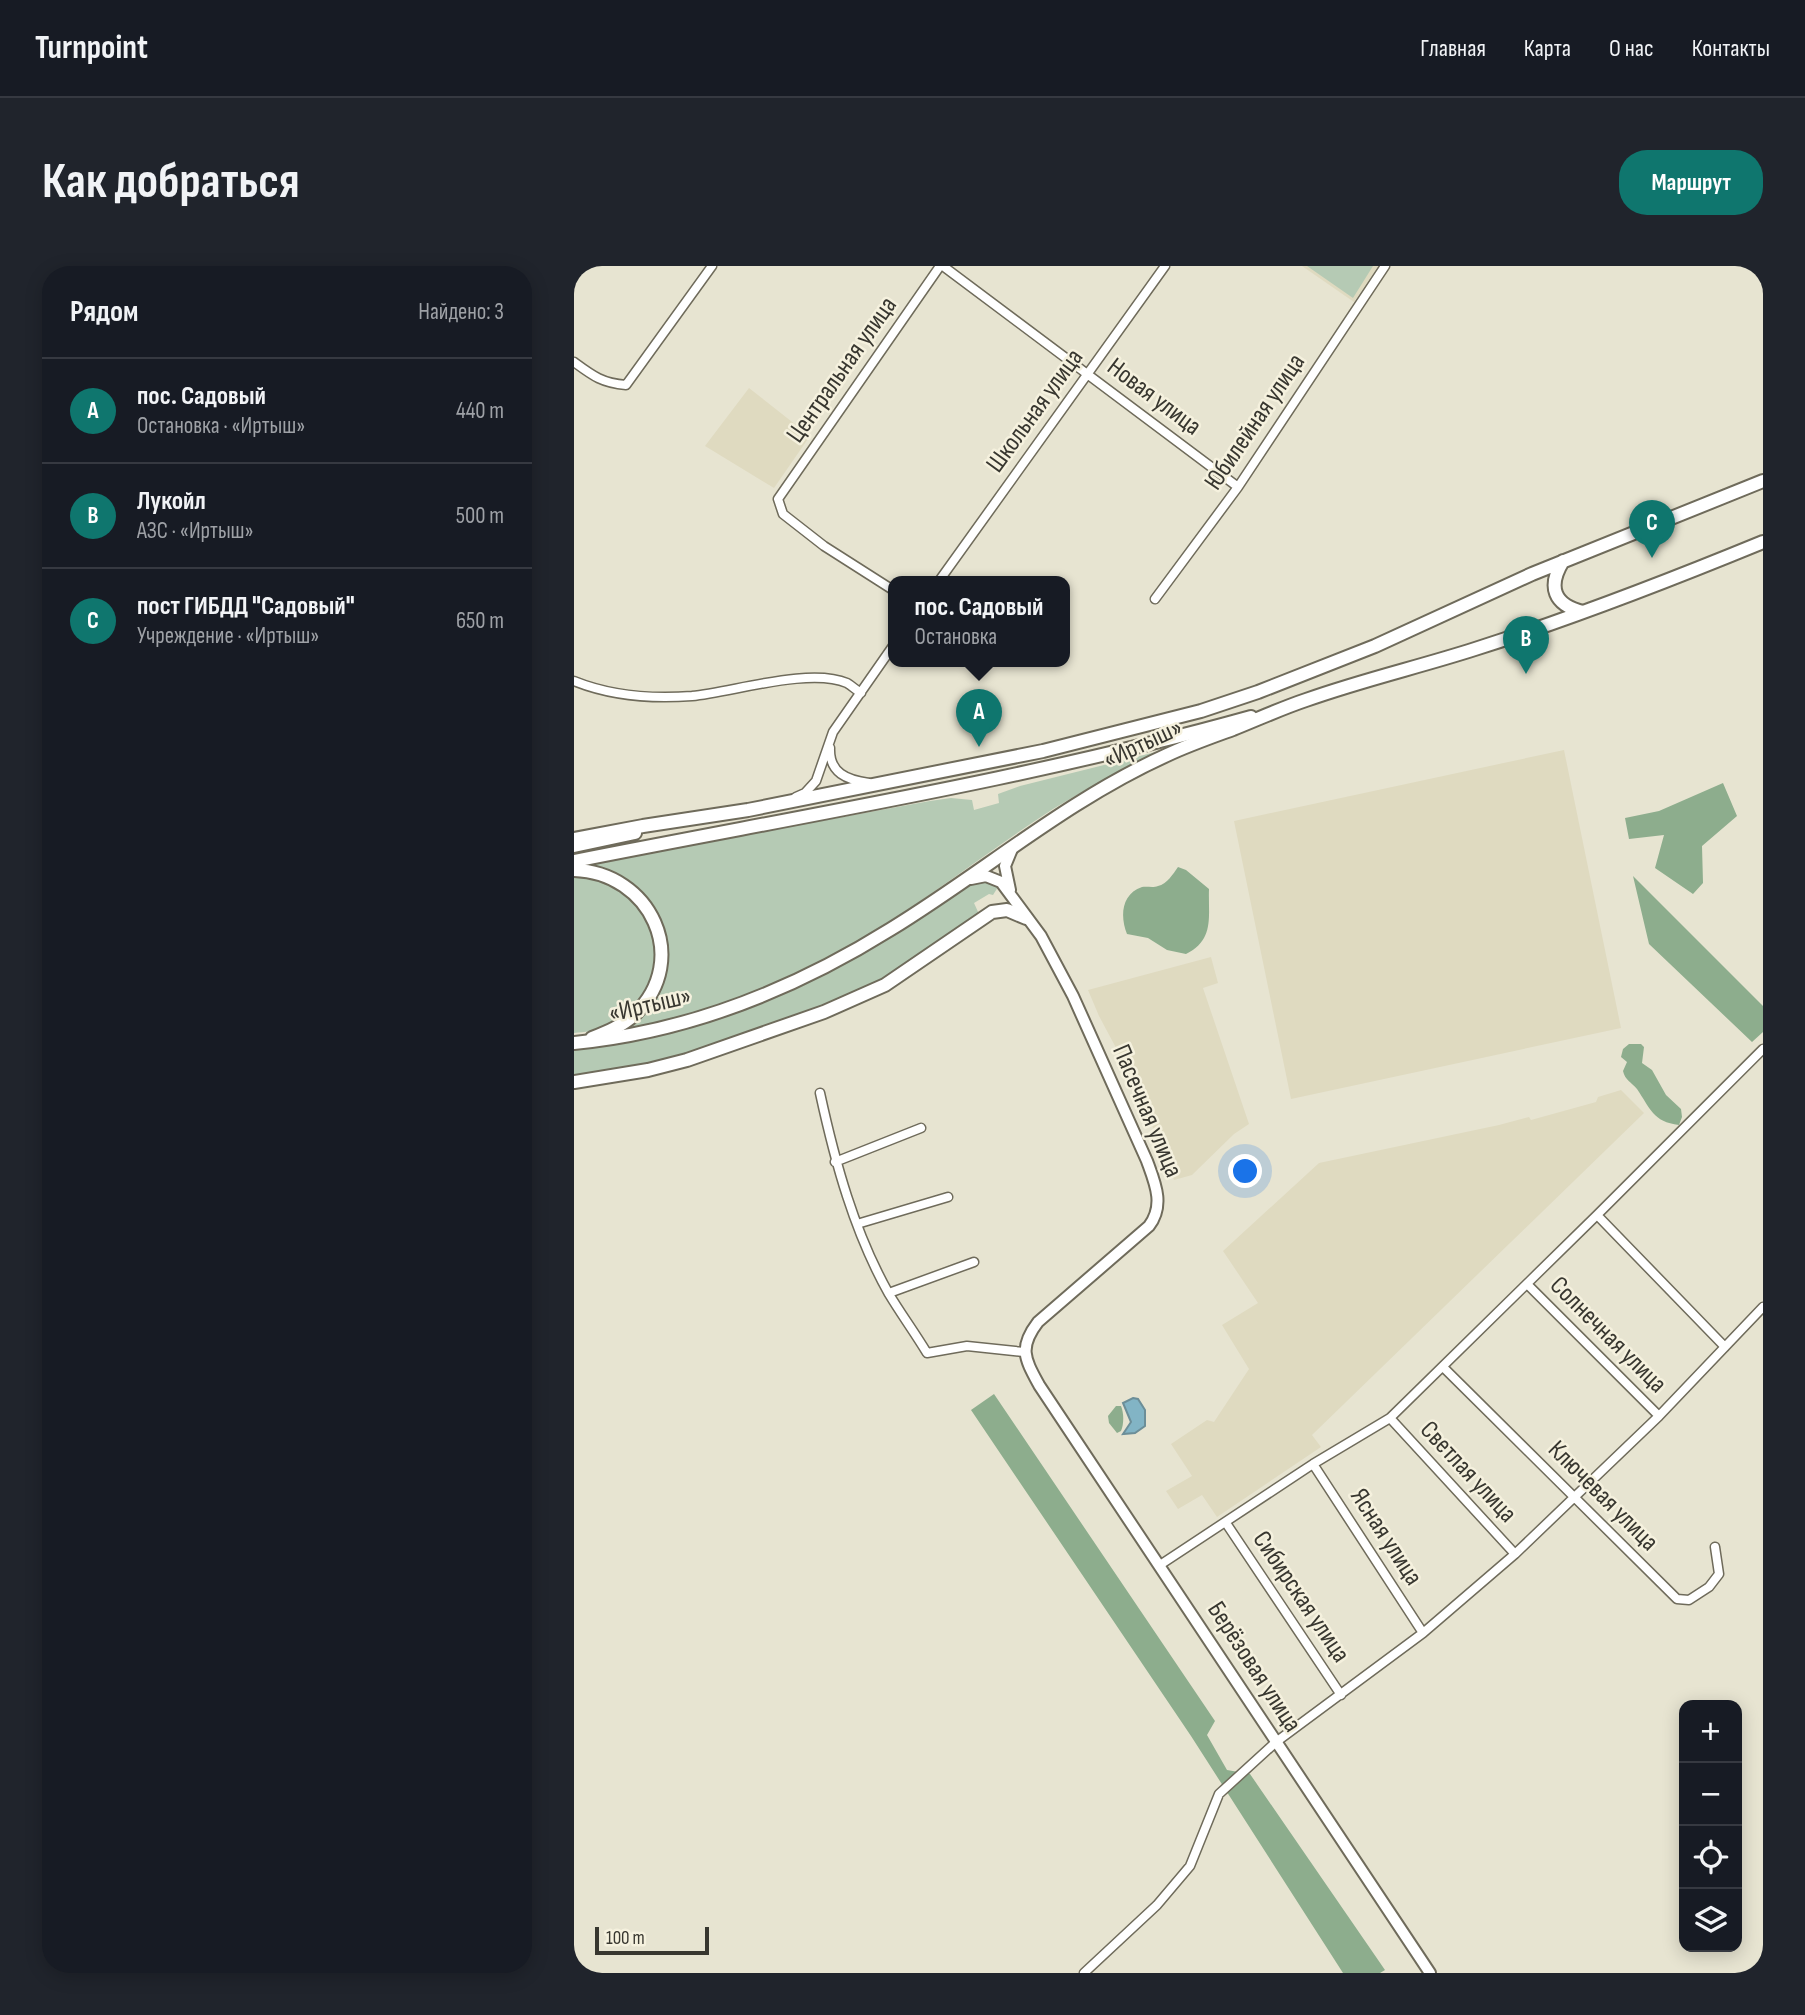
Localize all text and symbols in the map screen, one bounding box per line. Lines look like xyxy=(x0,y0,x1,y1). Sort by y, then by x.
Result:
text: Turnpoint xyxy=(35,28,148,68)
text: Главная xyxy=(1420,34,1486,63)
text: Карта xyxy=(1524,34,1571,63)
text: О нас xyxy=(1609,34,1654,63)
text: Контакты xyxy=(1692,34,1770,63)
button: Маршрут xyxy=(1619,150,1763,215)
text: Как добраться xyxy=(42,153,300,212)
street label: Центральная улица xyxy=(780,291,904,449)
text: Рядом xyxy=(70,294,138,330)
text: Найдено: 3 xyxy=(418,298,504,326)
street label: Школьная улица xyxy=(980,343,1090,479)
street label: Юбилейная улица xyxy=(1198,348,1312,496)
street label: Новая улица xyxy=(1101,352,1207,442)
text: пос. Садовый xyxy=(137,381,266,412)
text: A xyxy=(88,397,98,425)
text: 440 m xyxy=(456,397,504,425)
text: Остановка · «Иртыш» xyxy=(137,412,305,440)
text: Лукойл xyxy=(137,486,206,517)
pin: C xyxy=(1629,500,1675,558)
text: B xyxy=(88,502,98,530)
text: 500 m xyxy=(456,502,504,530)
text: АЗС · «Иртыш» xyxy=(137,517,254,545)
popup xyxy=(888,576,1070,667)
text: пост ГИБДД "Садовый" xyxy=(137,591,355,622)
text: пос. Садовый xyxy=(915,592,1043,623)
text: C xyxy=(87,607,99,635)
text: 650 m xyxy=(456,607,504,635)
pin: B xyxy=(1503,616,1549,674)
text: Учреждение · «Иртыш» xyxy=(137,622,319,650)
text: Остановка xyxy=(915,623,997,651)
pin: A xyxy=(956,689,1002,747)
street label: «Иртыш» xyxy=(1099,712,1187,776)
street label: «Иртыш» xyxy=(606,981,694,1029)
street label: Пасечная улица xyxy=(1105,1040,1189,1182)
your location xyxy=(1228,1154,1262,1188)
street label: Солнечная улица xyxy=(1543,1270,1673,1400)
street label: Светлая улица xyxy=(1413,1415,1523,1529)
street label: Ключевая улица xyxy=(1541,1434,1665,1558)
street label: Ясная улица xyxy=(1343,1483,1429,1591)
street label: Сибирская улица xyxy=(1246,1525,1356,1669)
street label: Берёзовая улица xyxy=(1200,1596,1308,1738)
map controls xyxy=(1679,1700,1742,1952)
button: + xyxy=(1679,1700,1742,1763)
button: − xyxy=(1679,1763,1742,1826)
button: locate xyxy=(1679,1826,1742,1889)
button: layers xyxy=(1679,1889,1742,1952)
scale bar xyxy=(595,1924,709,1956)
text: 100 m xyxy=(606,1927,645,1950)

